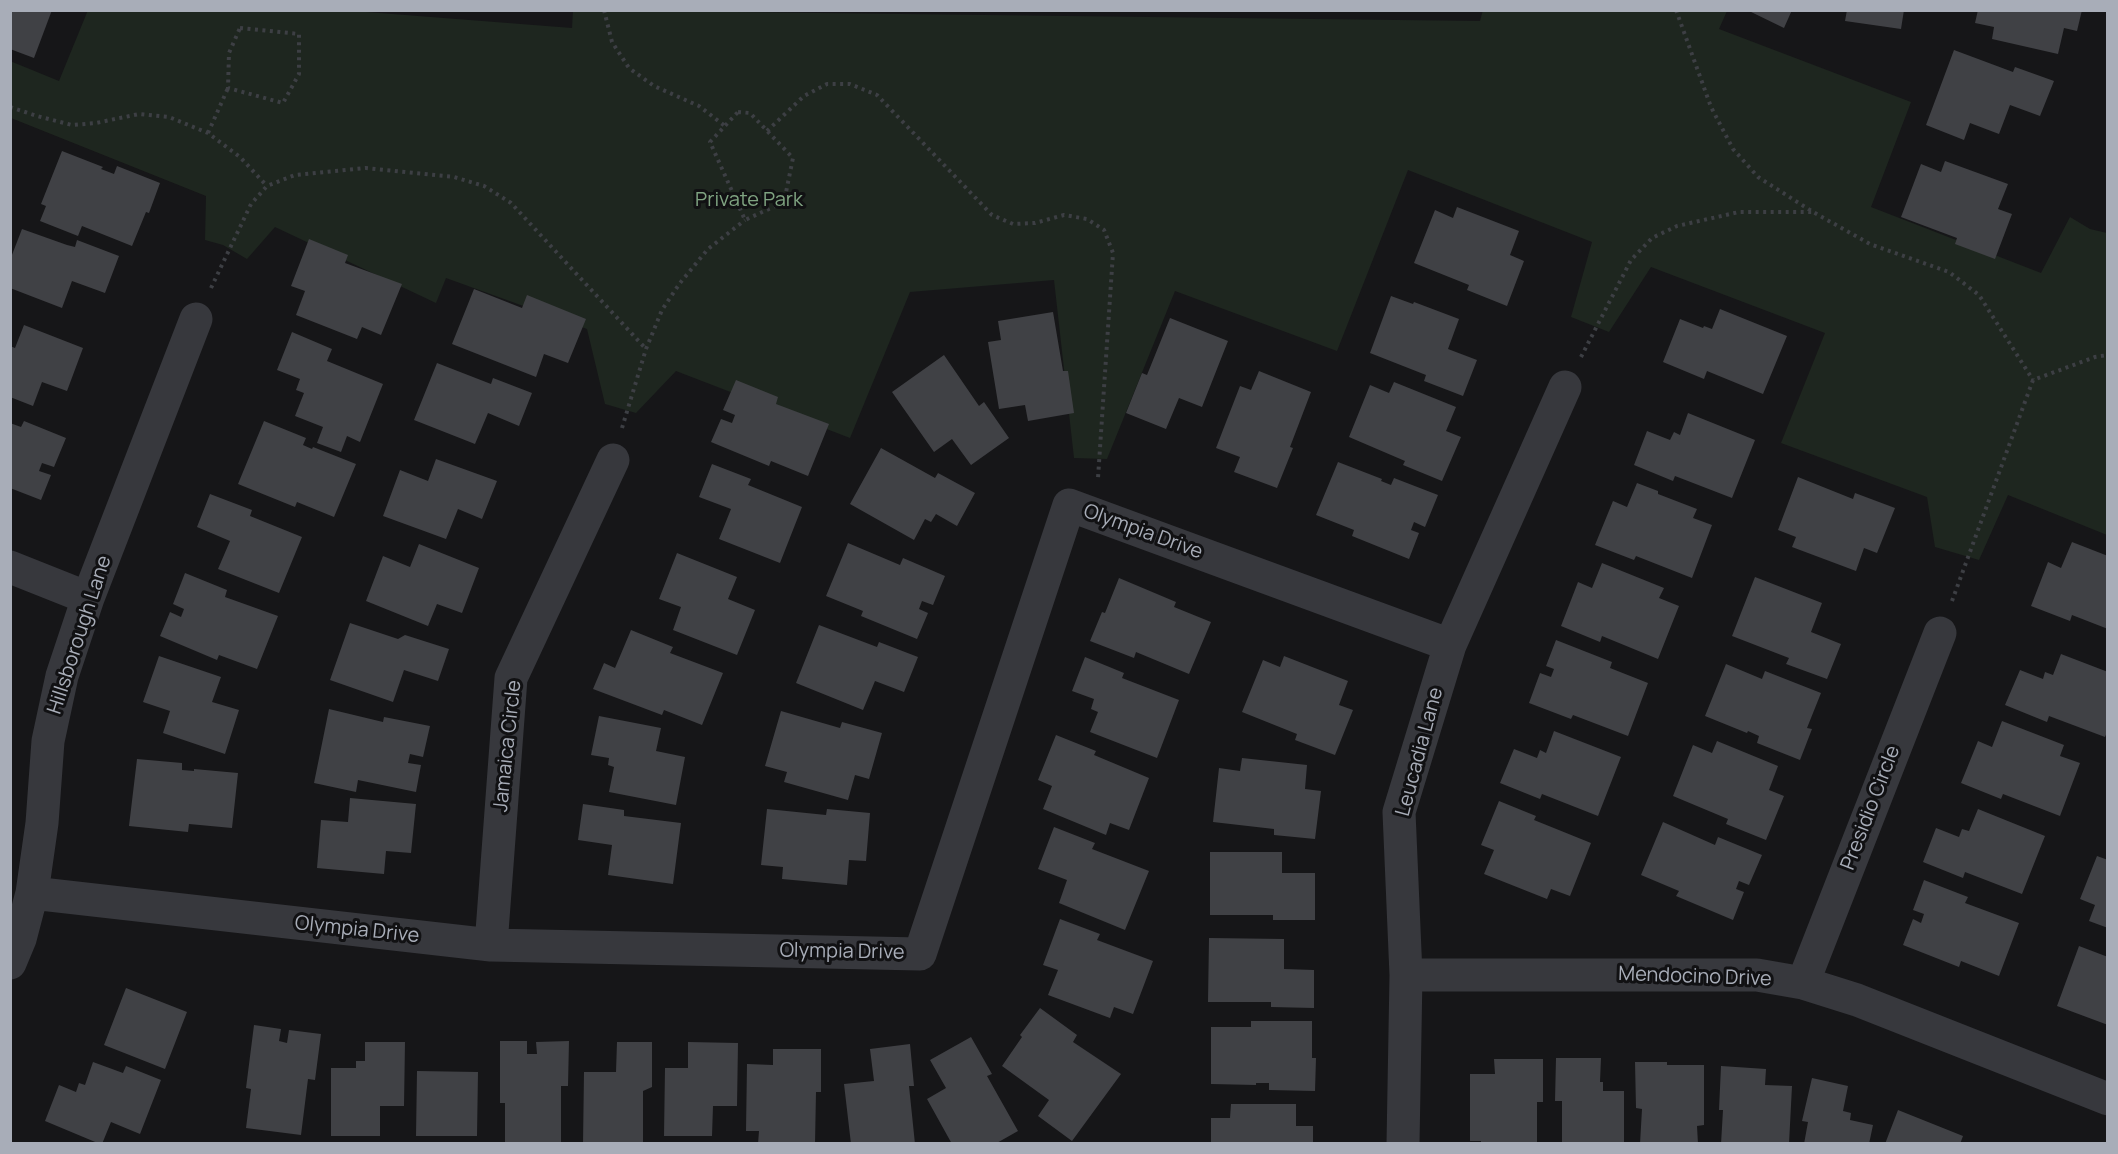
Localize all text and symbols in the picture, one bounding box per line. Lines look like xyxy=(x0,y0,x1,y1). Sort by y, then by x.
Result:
park label: Private Park xyxy=(695,188,803,212)
street label: Olympia Drive xyxy=(1080,499,1206,565)
street label: Hillsborough Lane xyxy=(43,553,117,717)
street label: Jamaica Circle xyxy=(489,679,527,813)
street label: Leucadia Lane xyxy=(1391,685,1449,819)
street label: Presidio Circle xyxy=(1836,742,1906,874)
street label: Olympia Drive xyxy=(294,912,420,948)
street label: Olympia Drive xyxy=(779,939,905,965)
street label: Mendocino Drive xyxy=(1618,962,1772,992)

